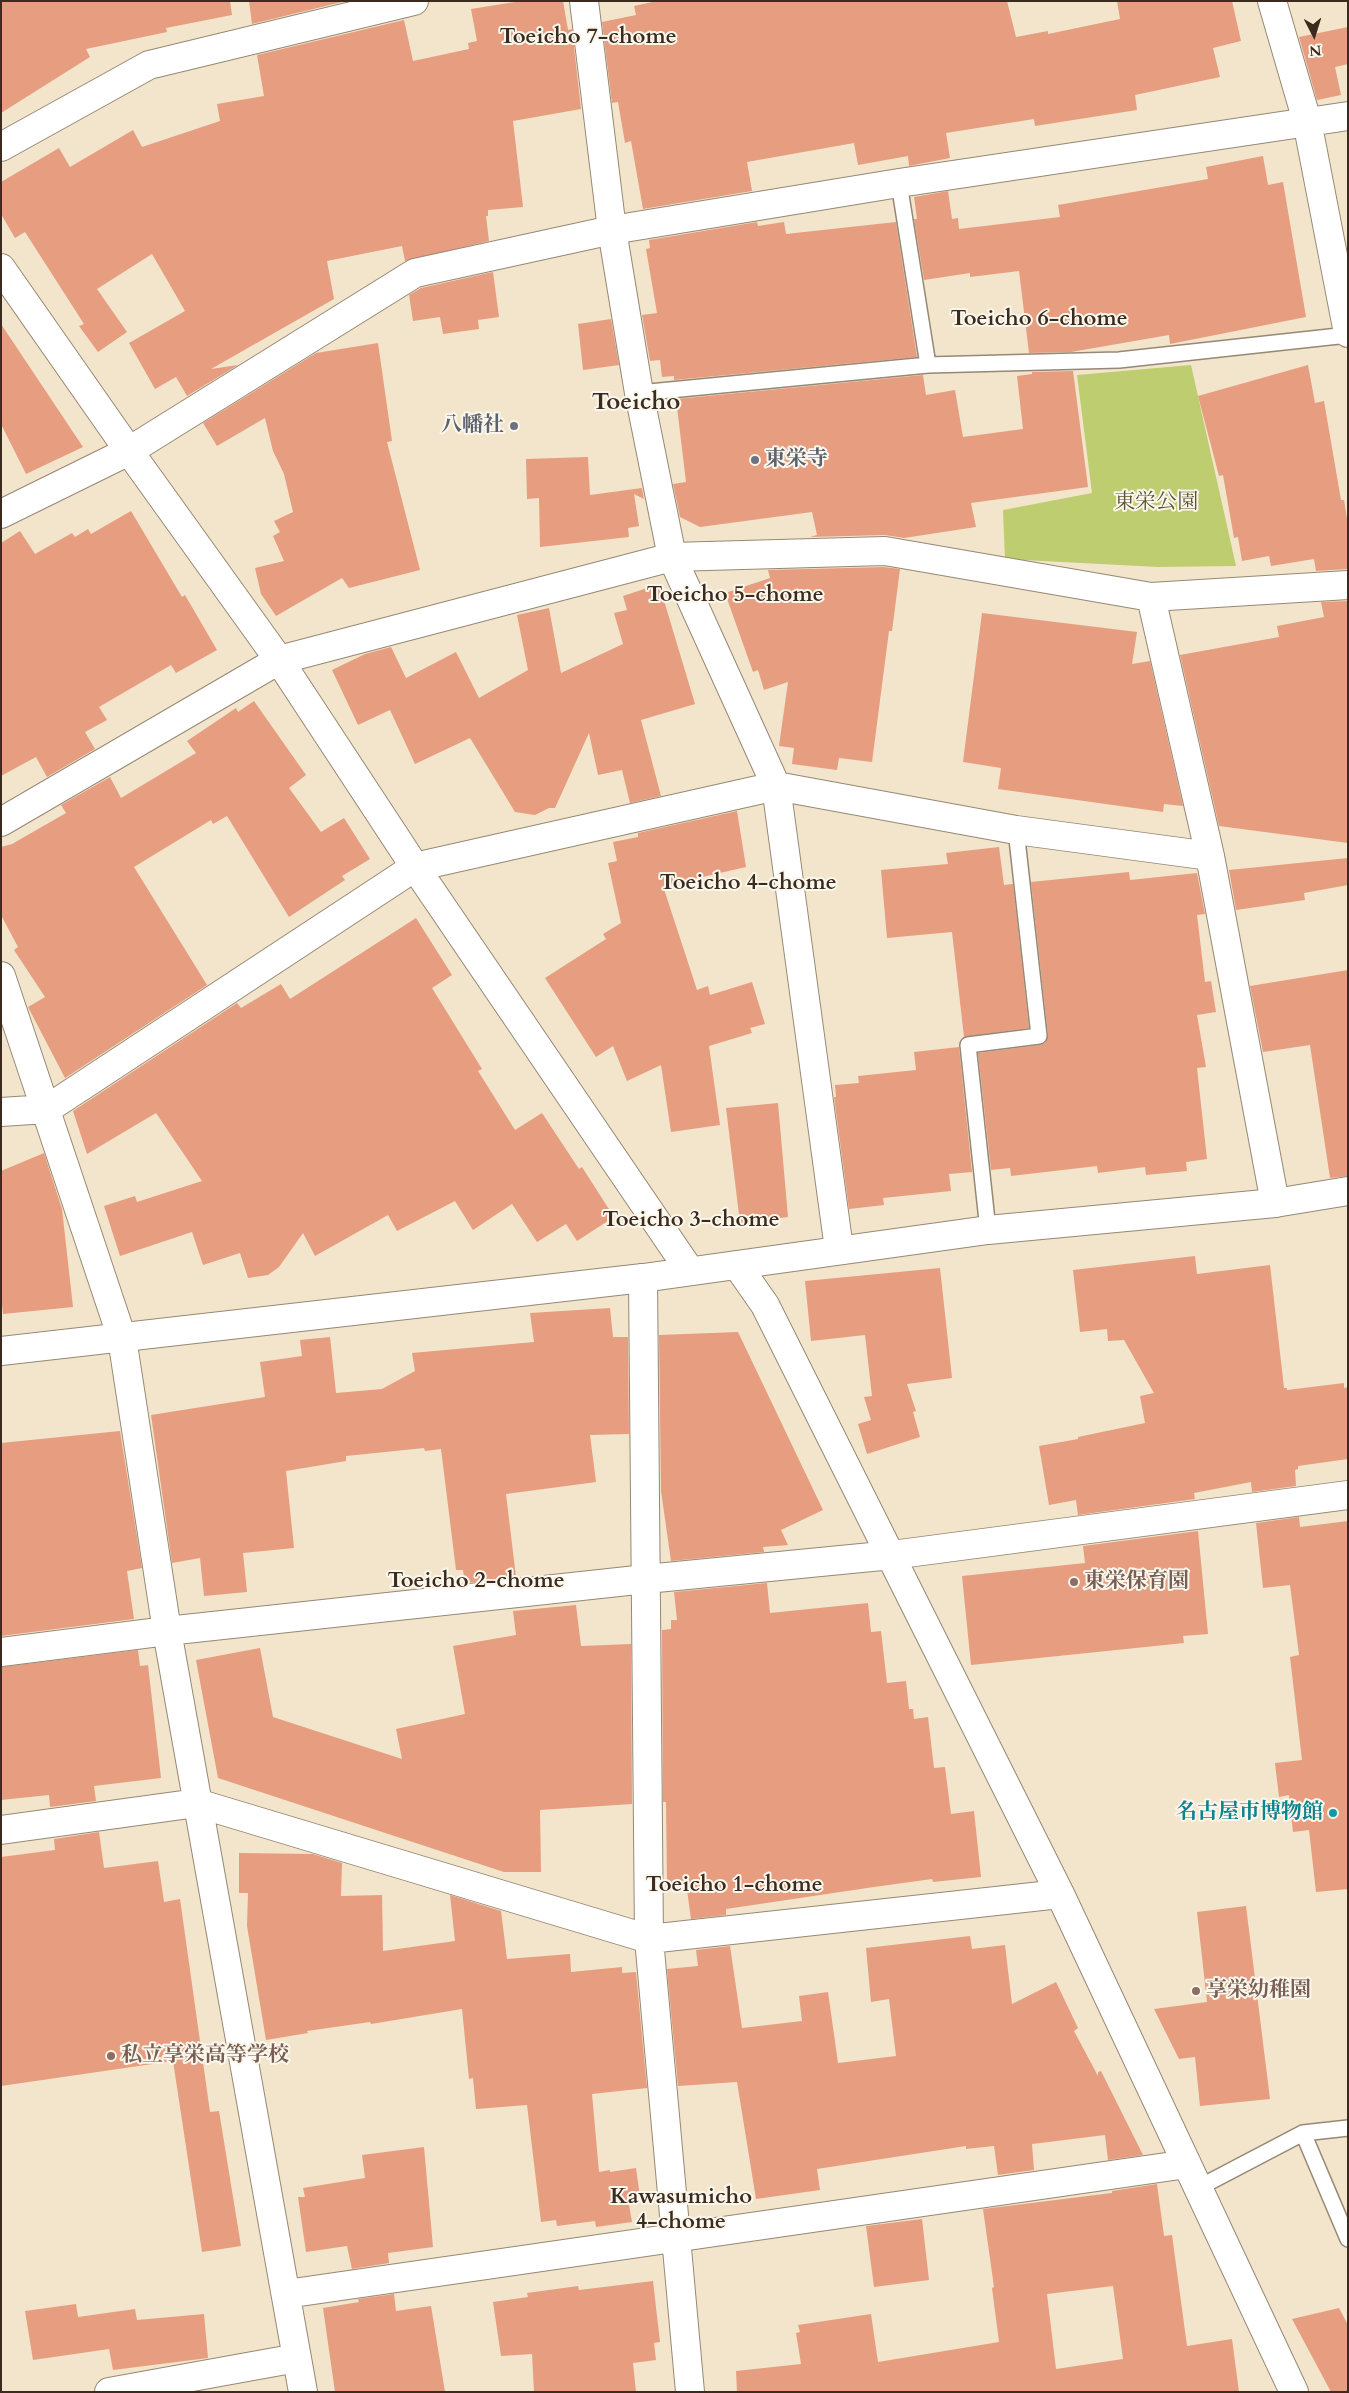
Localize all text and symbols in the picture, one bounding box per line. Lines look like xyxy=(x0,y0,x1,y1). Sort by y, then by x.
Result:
north arrow xyxy=(1289,10,1339,60)
district label: Toeicho 7-chome xyxy=(499,25,677,51)
text: N xyxy=(1308,40,1322,60)
district label: Toeicho 6-chome xyxy=(950,307,1128,333)
district label: Toeicho xyxy=(592,389,680,417)
place label: 八幡社 xyxy=(441,413,504,439)
marker: 八幡社 xyxy=(508,420,520,432)
place label: 東栄寺 xyxy=(765,447,828,473)
marker: 東栄寺 xyxy=(749,454,761,466)
park label: 東栄公園 xyxy=(1114,490,1198,516)
district label: Toeicho 5-chome xyxy=(646,583,824,609)
district label: Toeicho 4-chome xyxy=(659,871,837,897)
district label: Toeicho 3-chome xyxy=(602,1208,780,1234)
district label: Toeicho 2-chome xyxy=(387,1569,565,1595)
place label: 東栄保育園 xyxy=(1084,1569,1189,1595)
marker: 東栄保育園 xyxy=(1068,1576,1080,1588)
place label: 名古屋市博物館 xyxy=(1176,1800,1323,1826)
marker: 名古屋市博物館 xyxy=(1327,1807,1339,1819)
district label: Toeicho 1-chome xyxy=(645,1873,823,1899)
place label: 享栄幼稚園 xyxy=(1206,1978,1311,2004)
marker: 享栄幼稚園 xyxy=(1190,1985,1202,1997)
place label: 私立享栄高等学校 xyxy=(121,2043,289,2069)
marker: 私立享栄高等学校 xyxy=(105,2050,117,2062)
district label: Kawasumicho 4-chome xyxy=(610,2185,752,2236)

